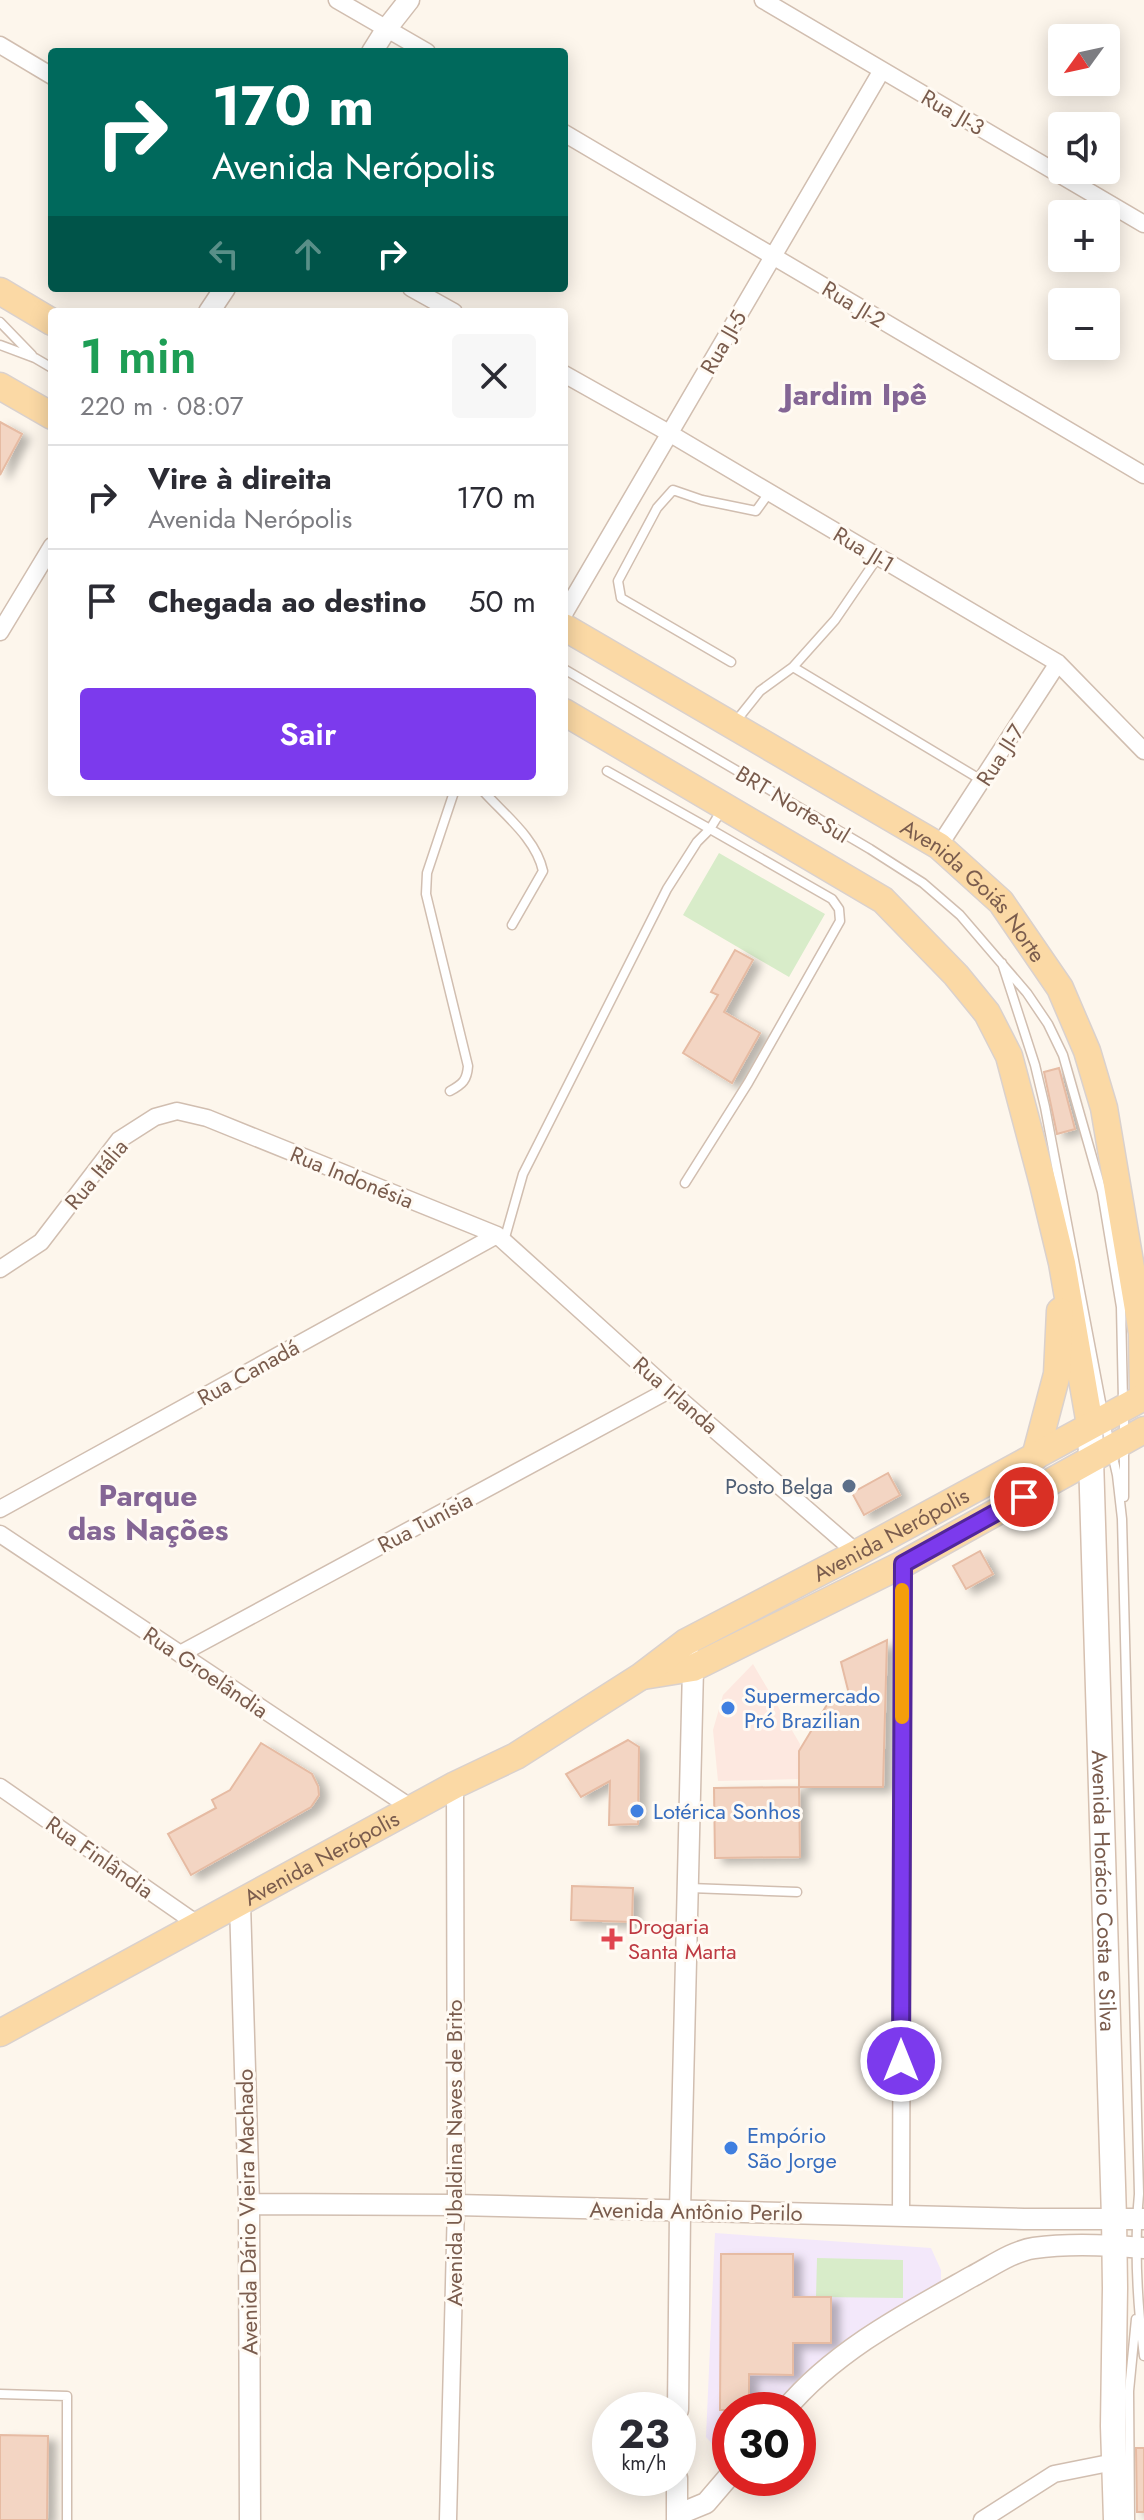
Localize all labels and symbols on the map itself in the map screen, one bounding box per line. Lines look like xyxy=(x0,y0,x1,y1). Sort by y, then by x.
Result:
north arrow xyxy=(1048,24,1120,96)
street label: Rua JI-3 xyxy=(915,81,991,143)
street label: Rua JI-2 xyxy=(816,273,892,335)
street label: Rua JI-5 xyxy=(692,304,754,380)
district label: Jardim Ipê xyxy=(778,373,927,416)
street label: Rua JI-1 xyxy=(827,518,901,580)
street label: Rua JI-7 xyxy=(968,717,1032,792)
street label: BRT Norte-Sul xyxy=(730,757,856,851)
street label: Avenida Goiás Norte xyxy=(895,811,1054,969)
street label: Rua Itália xyxy=(57,1132,135,1216)
street label: Rua Indonésia xyxy=(285,1138,419,1216)
street label: Rua Canadá xyxy=(191,1331,305,1413)
street label: Rua Irlanda xyxy=(626,1349,726,1441)
pin xyxy=(990,1463,1058,1531)
place label: Posto Belga xyxy=(725,1470,833,1502)
district label: Parque das Nações xyxy=(68,1474,228,1551)
marker: Posto Belga xyxy=(840,1477,858,1495)
street label: Avenida Nerópolis xyxy=(807,1479,975,1589)
street label: Rua Tunísia xyxy=(372,1484,478,1560)
street label: Rua Groelândia xyxy=(137,1618,275,1726)
place label: Supermercado Pró Brazilian xyxy=(744,1679,880,1736)
marker: Supermercado Pró Brazilian xyxy=(719,1699,737,1717)
street label: Avenida Horácio Costa e Silva xyxy=(1084,1750,1124,2032)
place label: Lotérica Sonhos xyxy=(653,1795,801,1827)
street label: Avenida Nerópolis xyxy=(238,1802,405,1913)
marker: Lotérica Sonhos xyxy=(628,1802,646,1820)
street label: Rua Finlândia xyxy=(39,1808,161,1906)
place label: Drogaria Santa Marta xyxy=(628,1910,736,1967)
marker: Drogaria Santa Marta xyxy=(603,1930,621,1948)
street label: Avenida Ubaldina Naves de Brito xyxy=(438,1999,470,2307)
position arrow xyxy=(859,2019,943,2103)
street label: Avenida Dário Vieira Machado xyxy=(229,2069,265,2355)
place label: Empório São Jorge xyxy=(747,2119,837,2176)
marker: Empório São Jorge xyxy=(722,2139,740,2157)
street label: Avenida Antônio Perilo xyxy=(589,2193,803,2229)
speed limit sign: 30 xyxy=(712,2392,816,2496)

